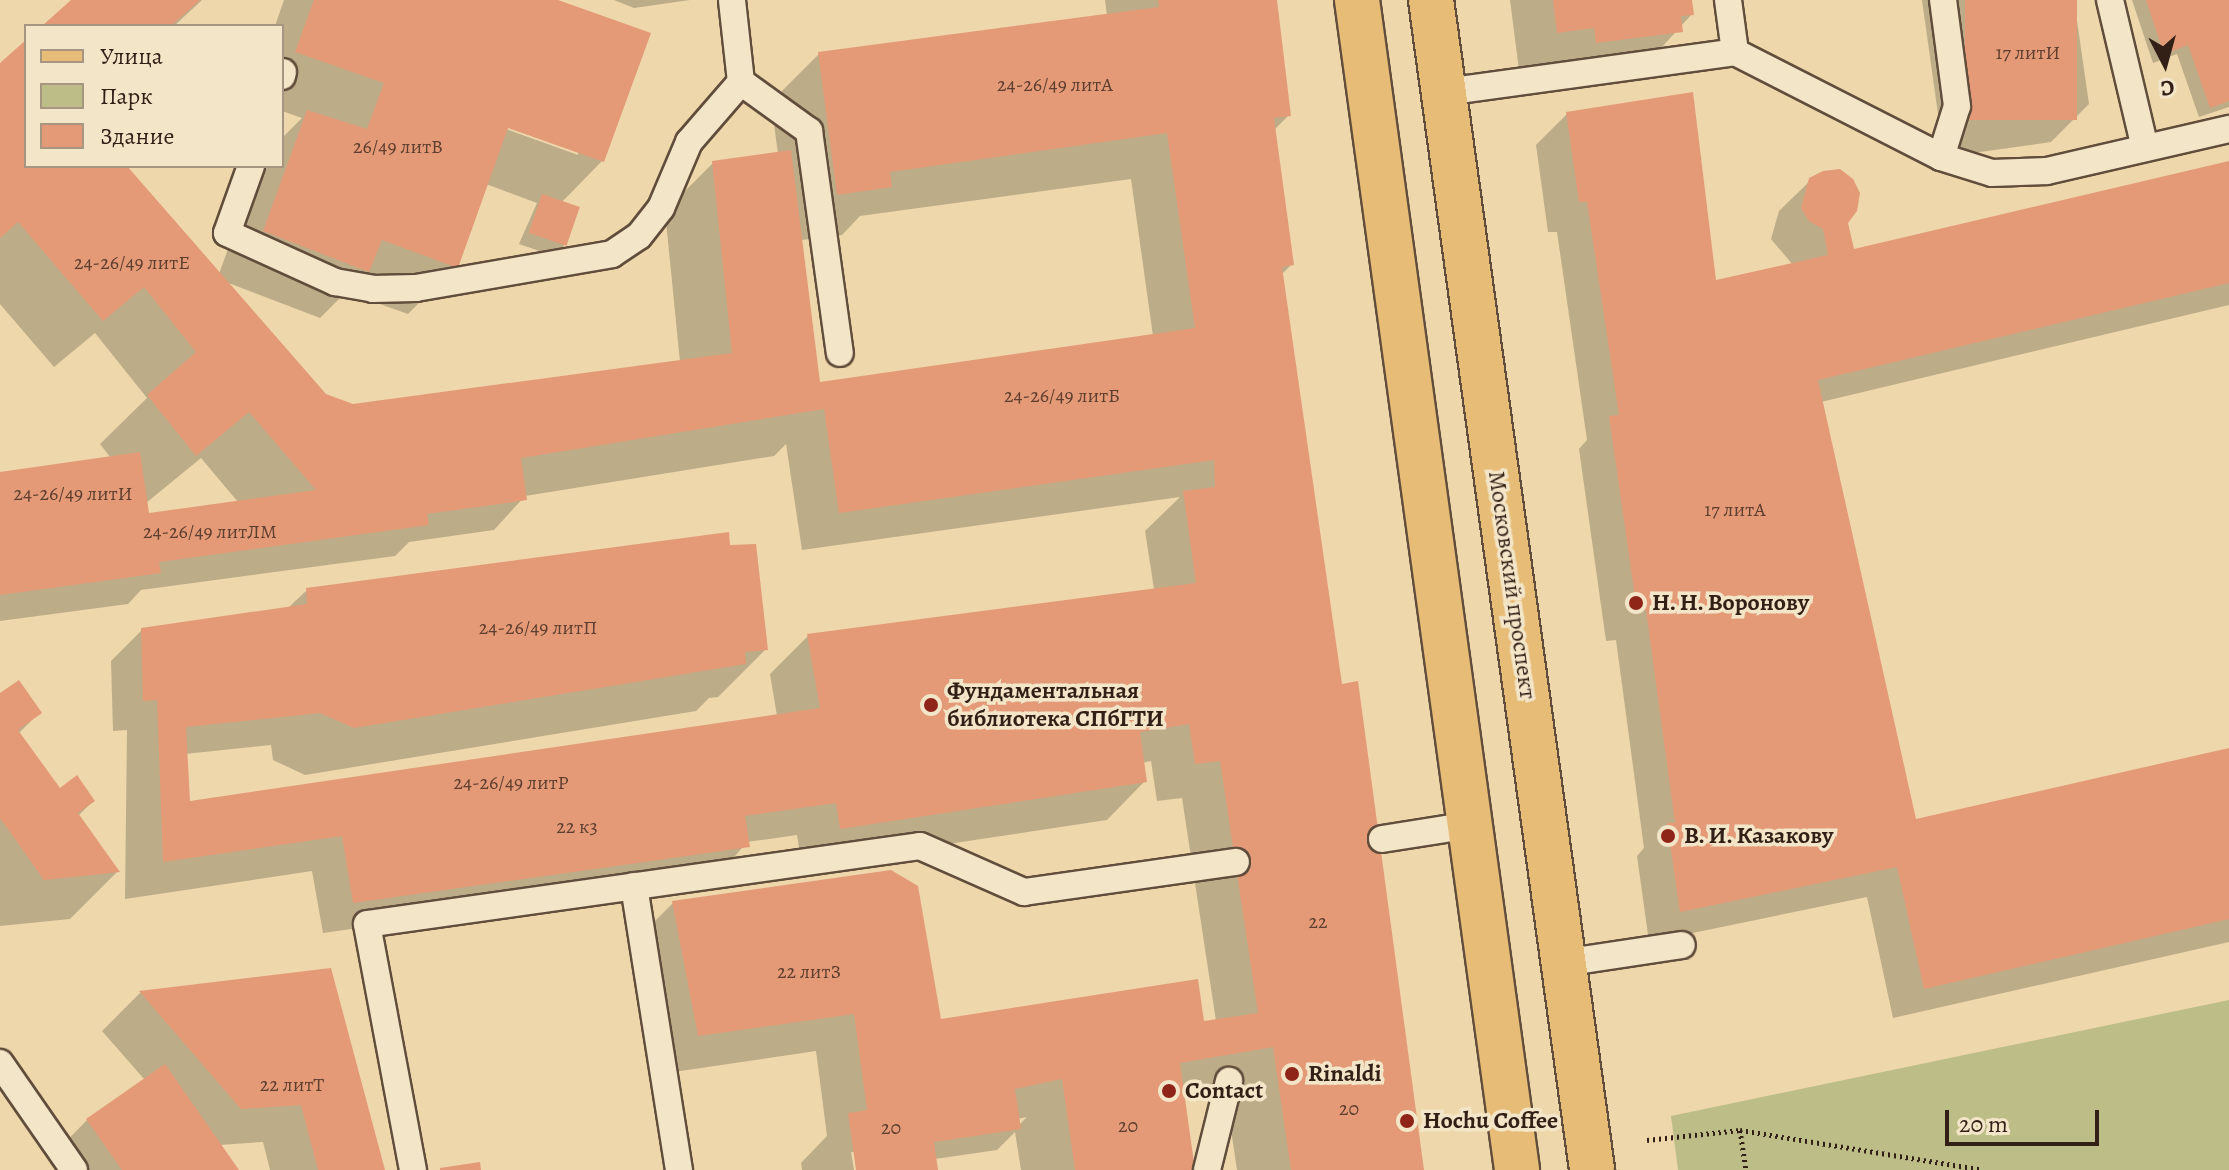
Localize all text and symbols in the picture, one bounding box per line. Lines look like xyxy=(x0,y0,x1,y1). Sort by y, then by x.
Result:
legend xyxy=(24,24,284,168)
north arrow xyxy=(2125,24,2205,104)
text: Улица xyxy=(100,40,163,72)
house number: 17 литИ xyxy=(1996,40,2060,64)
house number: 24-26/49 литА xyxy=(997,72,1113,96)
text: С xyxy=(2159,72,2176,103)
text: Парк xyxy=(100,80,153,112)
text: Здание xyxy=(100,120,175,152)
house number: 26/49 литВ xyxy=(353,134,443,158)
house number: 24-26/49 литЕ xyxy=(74,250,190,274)
house number: 24-26/49 литБ xyxy=(1004,383,1120,407)
street label: Московский проспект xyxy=(1482,469,1542,701)
house number: 24-26/49 литИ xyxy=(13,481,133,505)
house number: 17 литА xyxy=(1704,497,1766,521)
house number: 24-26/49 литЛМ xyxy=(143,519,277,543)
place label: Н. Н. Воронову xyxy=(1652,589,1810,617)
marker: Н. Н. Воронову xyxy=(1627,594,1645,612)
house number: 24-26/49 литП xyxy=(479,615,597,639)
place label: Фундаментальная библиотека СПбГТИ xyxy=(947,677,1164,733)
marker: Фундаментальная библиотека СПбГТИ xyxy=(922,696,940,714)
house number: 24-26/49 литР xyxy=(453,770,569,794)
house number: 22 к3 xyxy=(556,814,598,838)
place label: В. И. Казакову xyxy=(1684,822,1834,850)
marker: В. И. Казакову xyxy=(1659,827,1677,845)
house number: 22 xyxy=(1309,909,1327,933)
house number: 22 литЗ xyxy=(777,959,841,983)
place label: Rinaldi xyxy=(1308,1060,1382,1088)
marker: Rinaldi xyxy=(1283,1065,1301,1083)
house number: 22 литТ xyxy=(260,1072,324,1096)
place label: Contact xyxy=(1185,1077,1263,1105)
marker: Contact xyxy=(1160,1082,1178,1100)
scale bar xyxy=(1949,1094,2103,1144)
house number: 20 xyxy=(1339,1096,1359,1120)
place label: Hochu Coffee xyxy=(1423,1107,1558,1135)
text: 20 m xyxy=(1959,1108,2008,1140)
marker: Hochu Coffee xyxy=(1398,1112,1416,1130)
house number: 20 xyxy=(1118,1113,1138,1137)
house number: 20 xyxy=(881,1115,901,1139)

